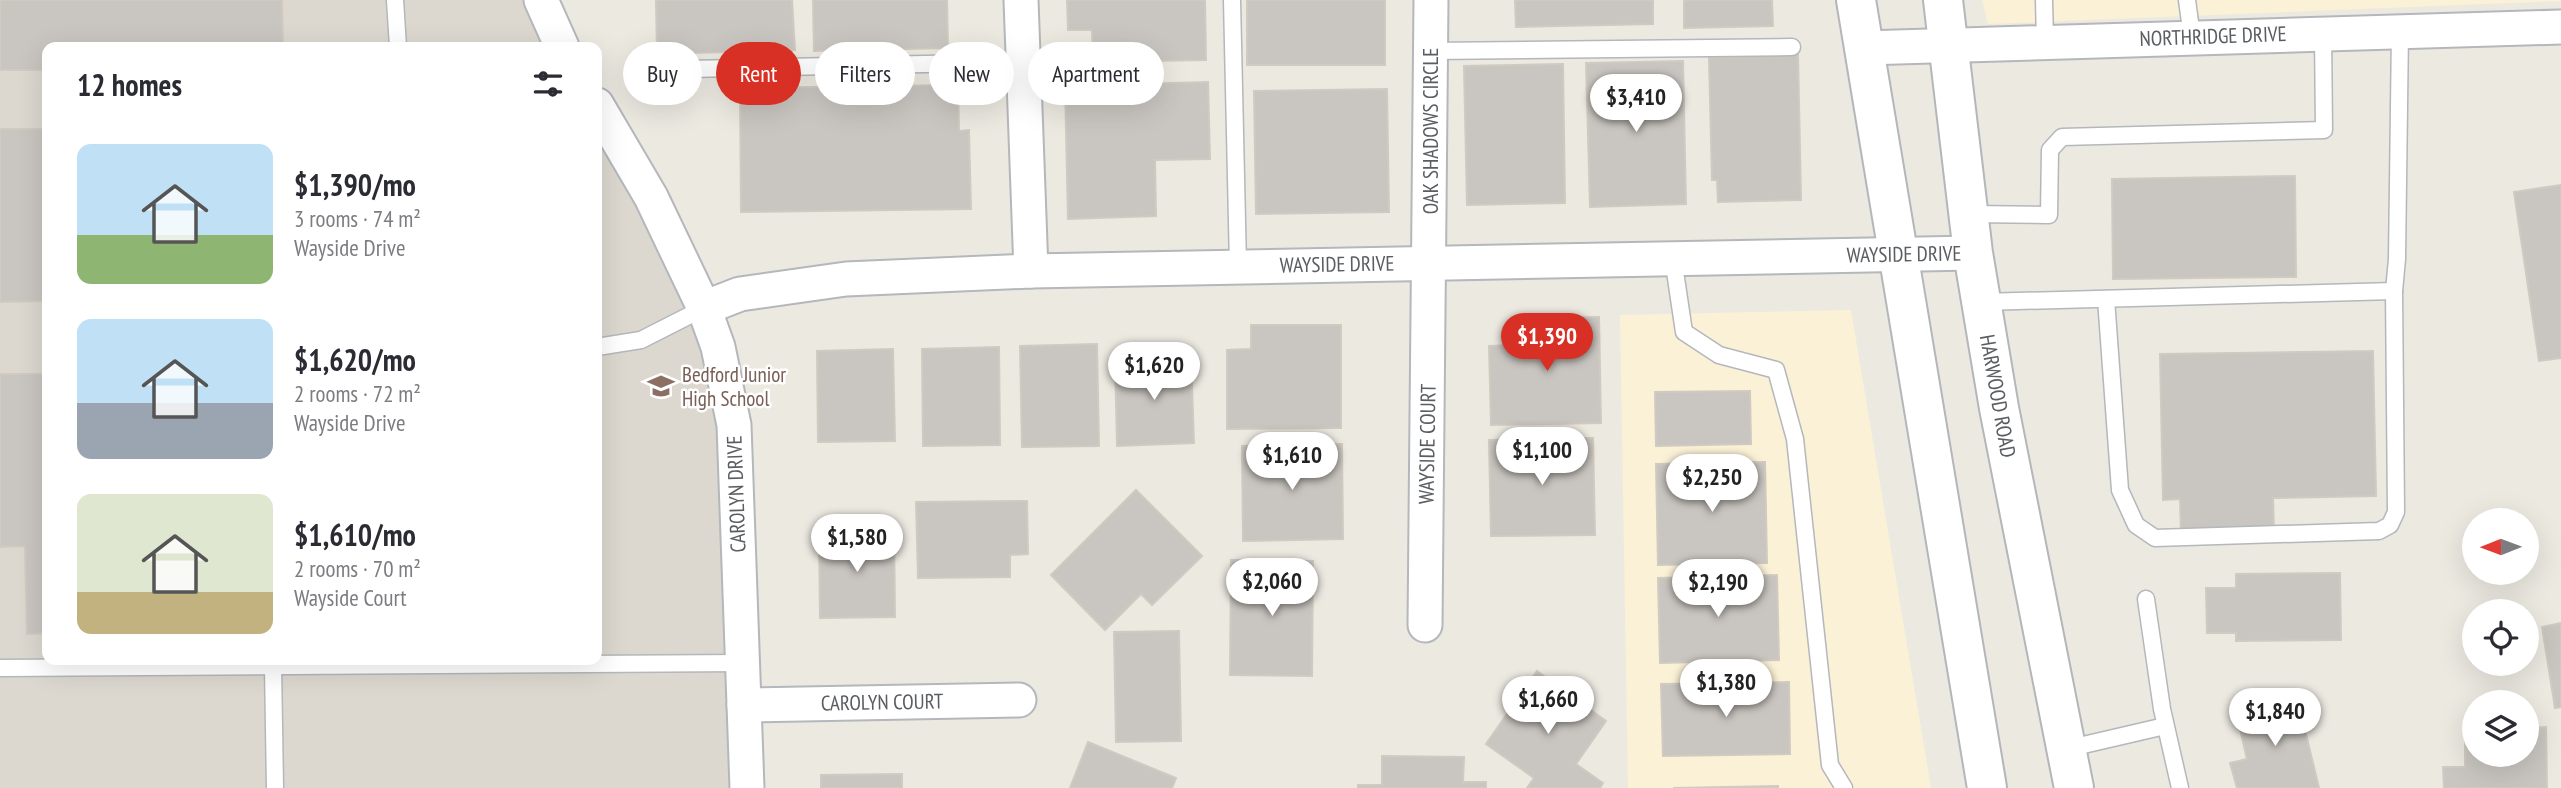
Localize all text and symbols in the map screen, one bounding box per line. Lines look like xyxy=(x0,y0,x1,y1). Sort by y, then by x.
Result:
street label: NORTHRIDGE DRIVE xyxy=(2139,20,2287,52)
chip: Buy xyxy=(623,42,702,105)
chip: Rent xyxy=(716,42,801,105)
chip: Filters xyxy=(815,42,915,105)
chip: New xyxy=(929,42,1014,105)
chip: Apartment xyxy=(1028,42,1164,105)
street label: OAK SHADOWS CIRCLE xyxy=(1417,48,1444,214)
text: 12 homes xyxy=(77,65,182,104)
icon: filters xyxy=(529,65,567,103)
pin: $3,410 xyxy=(1579,74,1693,134)
text: $3,410 xyxy=(1606,82,1666,111)
text: $1,390/mo xyxy=(294,165,416,204)
icon: home xyxy=(133,172,217,256)
text: 3 rooms · 74 m² xyxy=(294,204,421,233)
text: Wayside Drive xyxy=(294,233,405,262)
street label: WAYSIDE DRIVE xyxy=(1846,239,1962,269)
street label: WAYSIDE DRIVE xyxy=(1279,249,1395,279)
pin: $1,390 xyxy=(1490,314,1604,373)
text: $1,390 xyxy=(1517,321,1577,350)
street label: HARWOOD ROAD xyxy=(1974,332,2022,460)
text: $1,620/mo xyxy=(294,340,416,379)
pin: $1,620 xyxy=(1097,342,1211,402)
icon: home xyxy=(133,347,217,431)
text: $1,620 xyxy=(1124,350,1184,379)
place label: Bedford Junior High School xyxy=(682,361,786,412)
school or university icon: Bedford Junior High School xyxy=(646,371,676,401)
text: 2 rooms · 72 m² xyxy=(294,379,421,408)
street label: WAYSIDE COURT xyxy=(1412,383,1442,504)
text: Wayside Drive xyxy=(294,408,405,437)
pin: $1,100 xyxy=(1485,428,1599,487)
pin: $1,610 xyxy=(1235,433,1349,492)
street label: CAROLYN DRIVE xyxy=(720,435,752,553)
text: $1,100 xyxy=(1512,435,1572,464)
text: $1,610 xyxy=(1262,440,1322,469)
pin: $2,250 xyxy=(1655,454,1769,514)
text: $2,250 xyxy=(1682,462,1742,491)
north arrow xyxy=(2462,508,2539,584)
map controls xyxy=(2462,508,2539,767)
pin: $1,580 xyxy=(800,514,914,574)
text: $1,610/mo xyxy=(294,515,416,554)
icon: home xyxy=(133,522,217,606)
text: $1,580 xyxy=(827,522,887,551)
text: 2 rooms · 70 m² xyxy=(294,554,421,583)
pin: $2,060 xyxy=(1215,558,1329,618)
pin: $2,190 xyxy=(1661,560,1775,619)
text: $2,060 xyxy=(1242,566,1302,595)
text: $2,190 xyxy=(1688,567,1748,596)
text: Wayside Court xyxy=(294,583,407,612)
button: locate xyxy=(2462,599,2539,676)
pin: $1,380 xyxy=(1669,660,1783,719)
text: $1,380 xyxy=(1696,667,1756,696)
pin: $1,660 xyxy=(1491,676,1605,736)
text: $1,660 xyxy=(1518,684,1578,713)
street label: CAROLYN COURT xyxy=(821,687,944,717)
pin: $1,840 xyxy=(2218,688,2332,748)
button: layers xyxy=(2462,690,2539,767)
text: $1,840 xyxy=(2245,696,2305,725)

